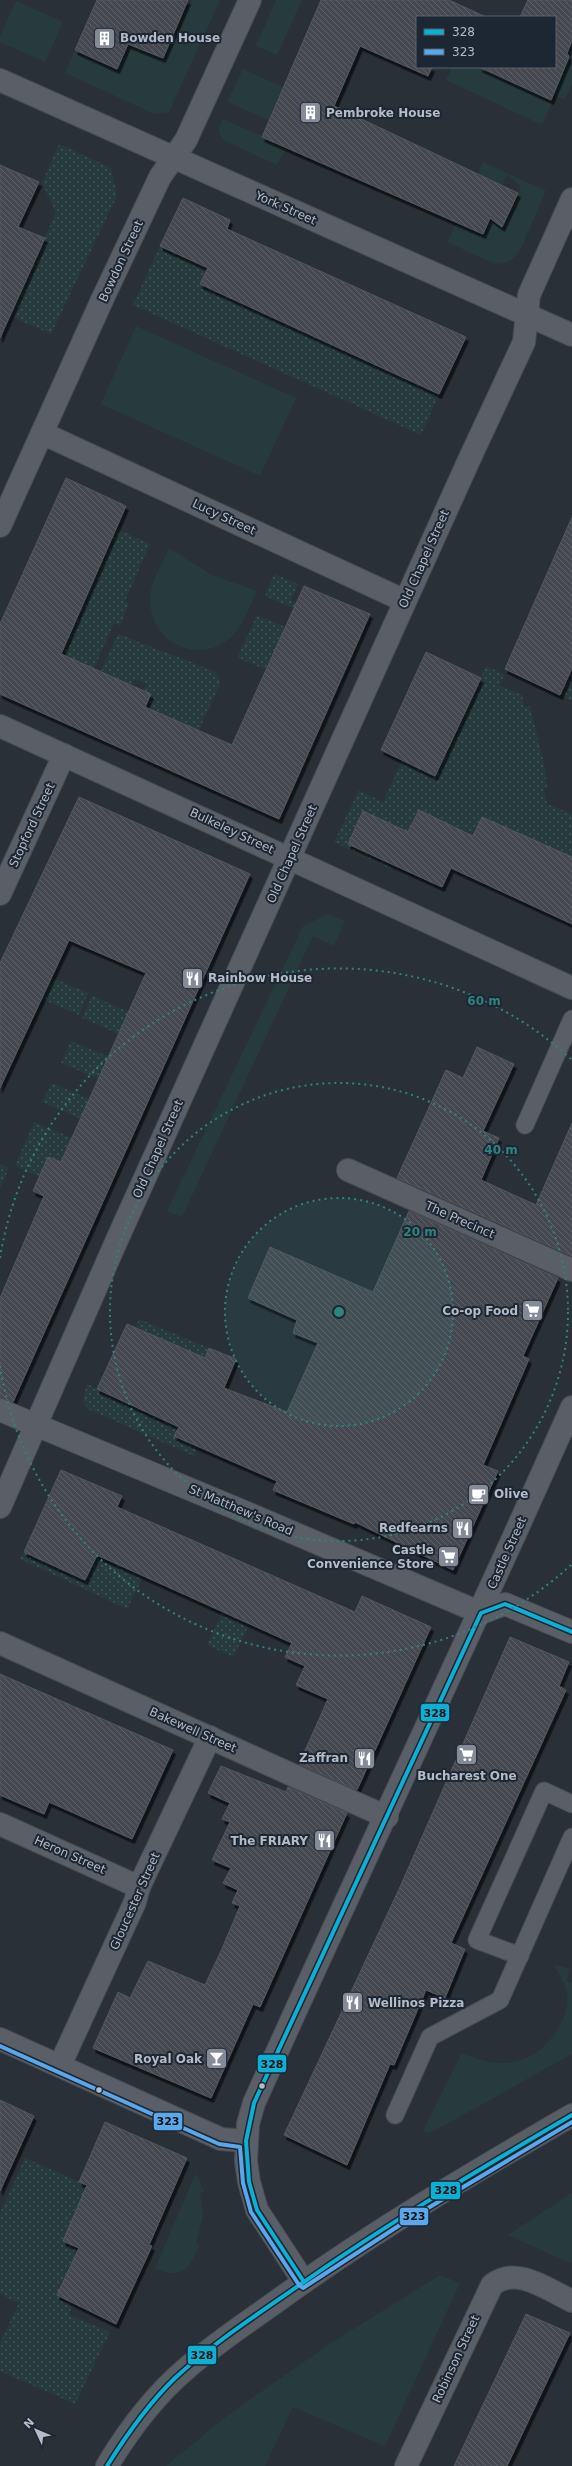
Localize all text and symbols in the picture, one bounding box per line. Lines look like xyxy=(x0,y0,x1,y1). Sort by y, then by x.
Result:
legend xyxy=(416,16,556,68)
building icon: Bowden House xyxy=(92,25,118,51)
text: 328 xyxy=(452,25,475,39)
place label: Bowden House xyxy=(120,31,220,45)
text: 323 xyxy=(452,45,475,59)
building icon: Pembroke House xyxy=(297,100,323,126)
place label: Pembroke House xyxy=(326,106,440,120)
street label: York Street xyxy=(252,188,319,228)
street label: Bowdon Street xyxy=(96,218,146,304)
street label: Lucy Street xyxy=(190,496,258,538)
street label: Old Chapel Street xyxy=(396,507,452,610)
street label: Stopford Street xyxy=(6,780,58,869)
street label: Old Chapel Street xyxy=(264,802,320,905)
street label: Bulkeley Street xyxy=(188,805,277,857)
restaurant icon: Rainbow House xyxy=(179,965,205,991)
place label: Rainbow House xyxy=(208,971,312,985)
text: 60 m xyxy=(467,994,501,1008)
street label: Old Chapel Street xyxy=(130,1097,186,1200)
text: 40 m xyxy=(484,1143,518,1157)
street label: The Precinct xyxy=(422,1198,497,1242)
text: 20 m xyxy=(403,1225,437,1239)
supermarket icon: Co-op Food xyxy=(520,1298,546,1324)
place label: Co-op Food xyxy=(442,1304,518,1318)
centre of rings xyxy=(332,1305,346,1319)
cafe icon: Olive xyxy=(466,1481,492,1507)
street label: St Matthew's Road xyxy=(187,1482,295,1538)
place label: Olive xyxy=(494,1487,528,1501)
street label: Castle Street xyxy=(485,1514,529,1591)
restaurant icon: Redfearns xyxy=(450,1515,476,1541)
place label: Redfearns xyxy=(379,1521,448,1535)
place label: Castle Convenience Store xyxy=(307,1543,434,1571)
supermarket icon: Castle Convenience Store xyxy=(436,1544,462,1570)
line badge: 328 xyxy=(420,1703,450,1722)
street label: Bakewell Street xyxy=(147,1705,239,1756)
text: 328 xyxy=(424,1707,446,1720)
supermarket icon: Bucharest One xyxy=(454,1742,480,1768)
restaurant icon: Zaffran xyxy=(351,1745,377,1771)
place label: Zaffran xyxy=(299,1751,348,1765)
place label: Bucharest One xyxy=(417,1769,517,1783)
restaurant icon: The FRIARY xyxy=(311,1828,337,1854)
street label: Heron Street xyxy=(32,1833,108,1877)
place label: The FRIARY xyxy=(230,1834,308,1848)
street label: Gloucester Street xyxy=(107,1850,163,1952)
restaurant icon: Wellinos Pizza xyxy=(340,1990,366,2016)
place label: Wellinos Pizza xyxy=(368,1996,464,2010)
bar icon: Royal Oak xyxy=(204,2046,230,2072)
place label: Royal Oak xyxy=(134,2052,203,2066)
line badge: 328 xyxy=(257,2054,287,2073)
text: 328 xyxy=(261,2058,283,2071)
unlabelled marker xyxy=(257,2081,267,2091)
unlabelled marker xyxy=(94,2085,104,2095)
line badge: 323 xyxy=(153,2112,183,2131)
text: 323 xyxy=(157,2115,179,2128)
line badge: 328 xyxy=(430,2181,461,2200)
text: 328 xyxy=(435,2184,457,2197)
line badge: 323 xyxy=(399,2207,429,2226)
text: 323 xyxy=(403,2210,425,2223)
street label: Robinson Street xyxy=(430,2313,483,2405)
line badge: 328 xyxy=(187,2345,217,2365)
text: 328 xyxy=(191,2349,213,2362)
north arrow xyxy=(16,2410,56,2450)
text: N xyxy=(21,2416,37,2431)

